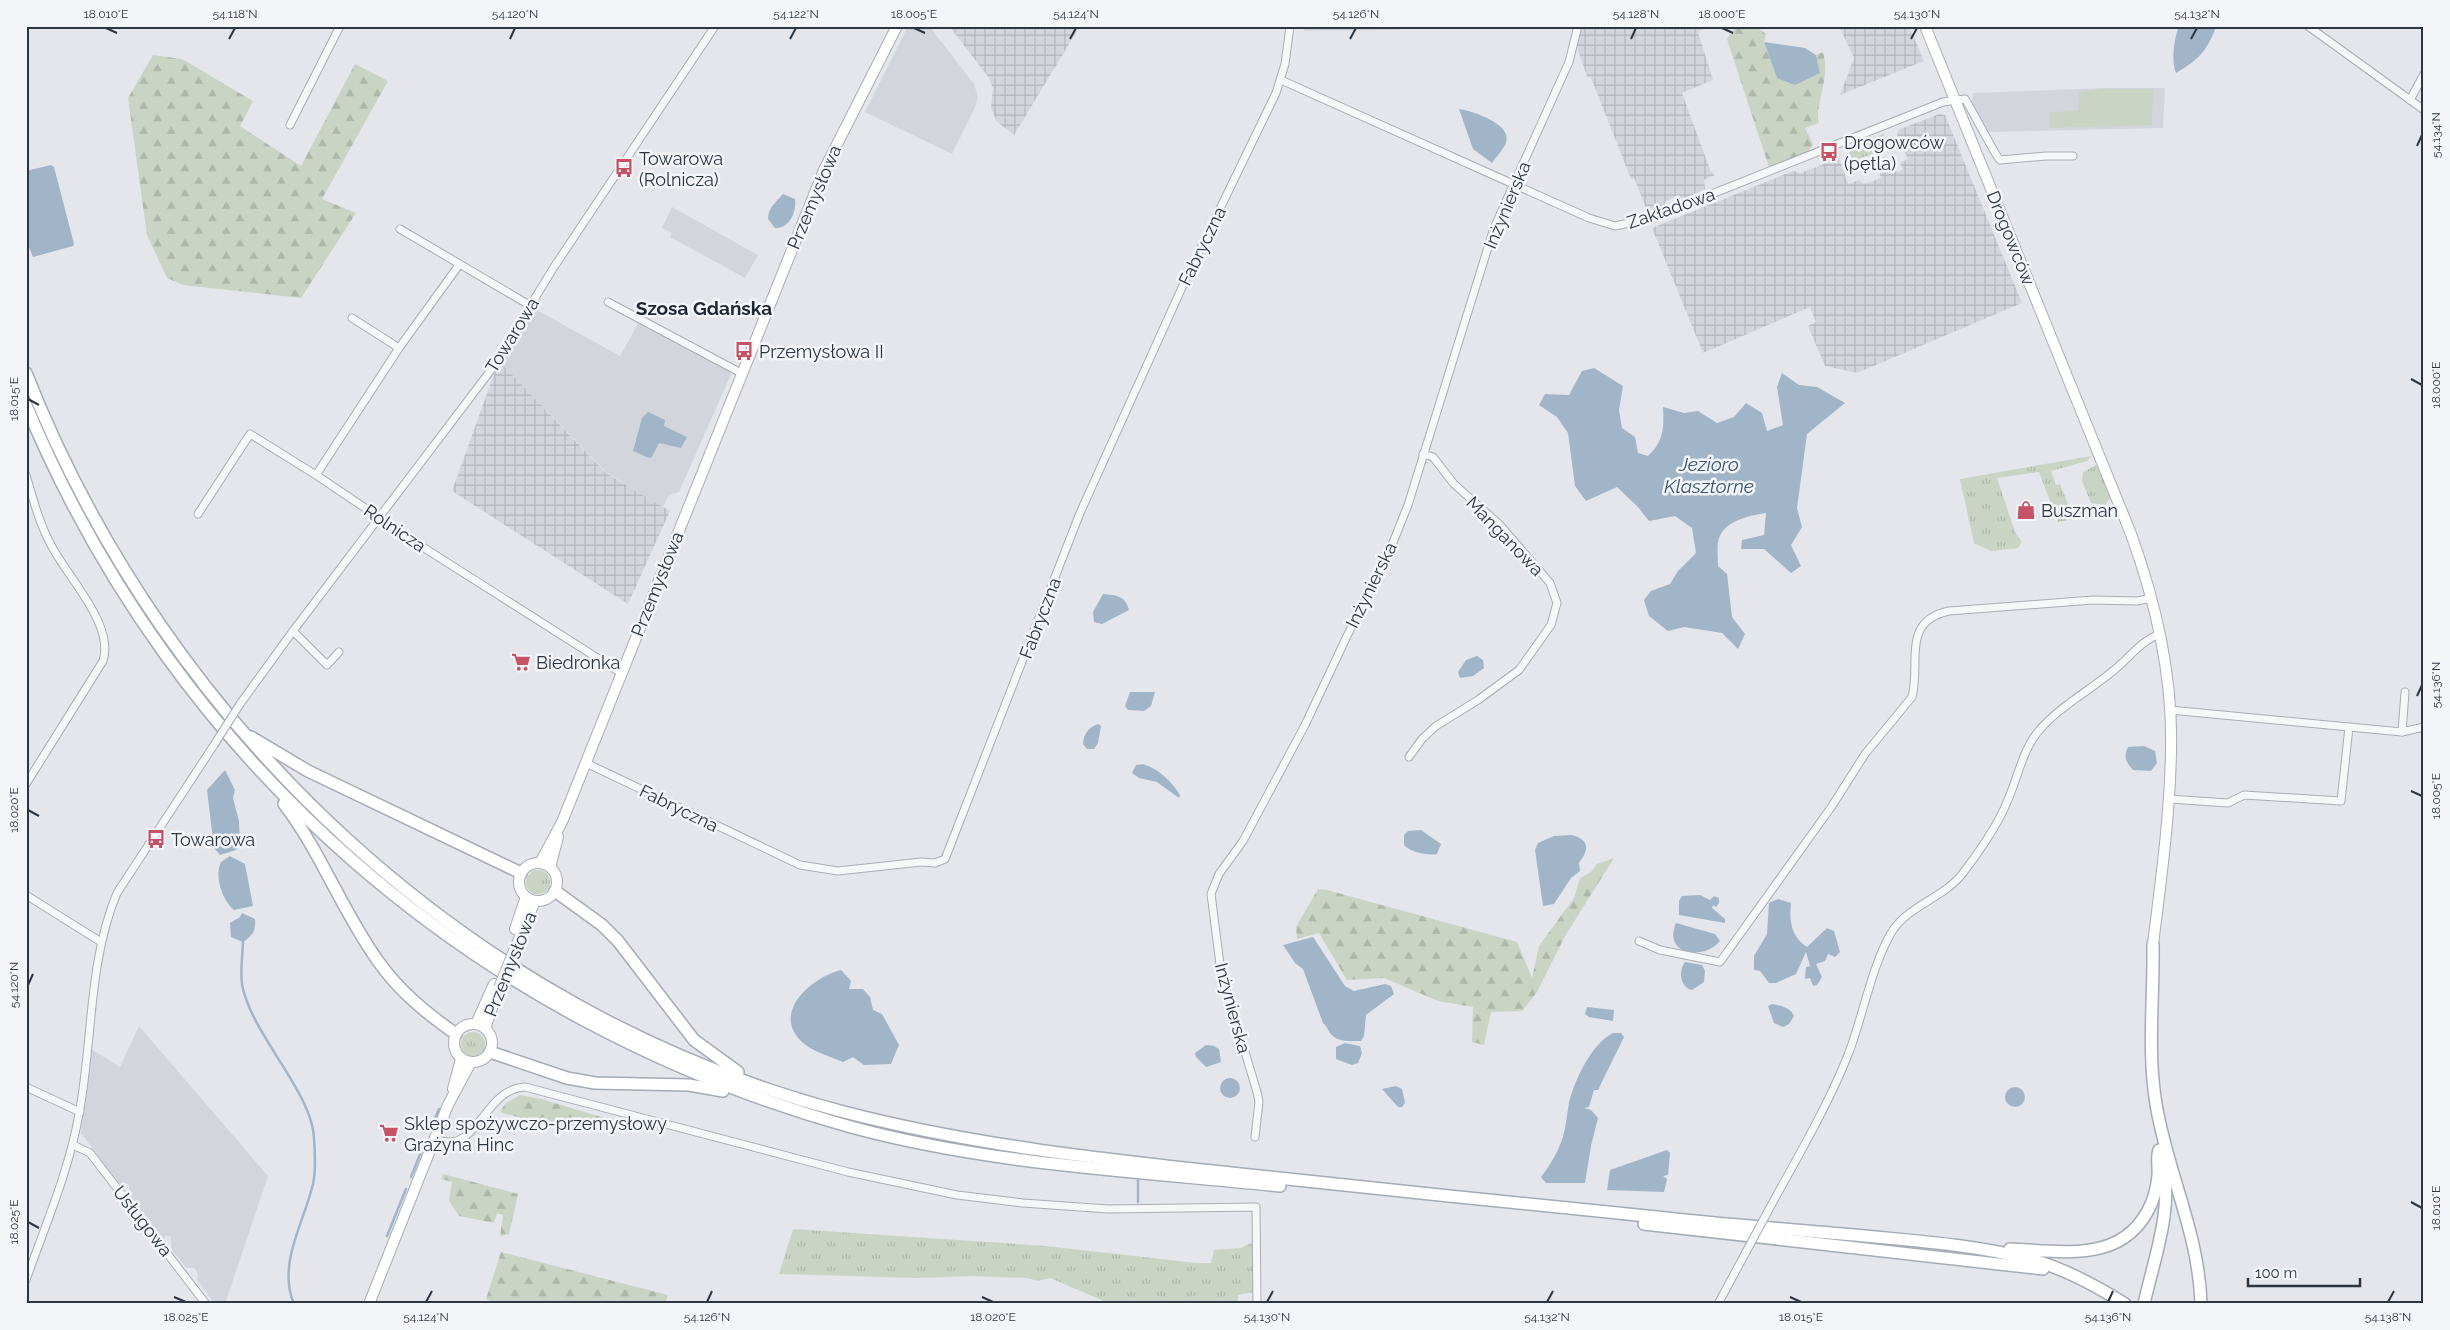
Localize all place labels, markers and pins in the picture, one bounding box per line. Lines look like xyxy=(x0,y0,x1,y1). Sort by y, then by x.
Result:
place label: Drogowców (pętla) xyxy=(1844,132,1945,174)
bus stop icon: Drogowców (pętla) xyxy=(1818,141,1840,163)
place label: Towarowa (Rolnicza) xyxy=(639,148,723,190)
bus stop icon: Towarowa (Rolnicza) xyxy=(613,157,635,179)
bus stop icon: Przemysłowa II xyxy=(733,340,755,362)
place label: Przemysłowa II xyxy=(759,341,884,362)
shop icon: Buszman xyxy=(2015,499,2037,521)
place label: Buszman xyxy=(2041,500,2118,521)
supermarket icon: Biedronka xyxy=(510,651,532,673)
place label: Biedronka xyxy=(536,652,620,673)
bus stop icon: Towarowa xyxy=(145,828,167,850)
place label: Towarowa xyxy=(171,829,255,850)
place label: Sklep spożywczo-przemysłowy Grażyna Hinc xyxy=(404,1113,667,1155)
supermarket icon: Sklep spożywczo-przemysłowy Grażyna Hinc xyxy=(378,1122,400,1144)

